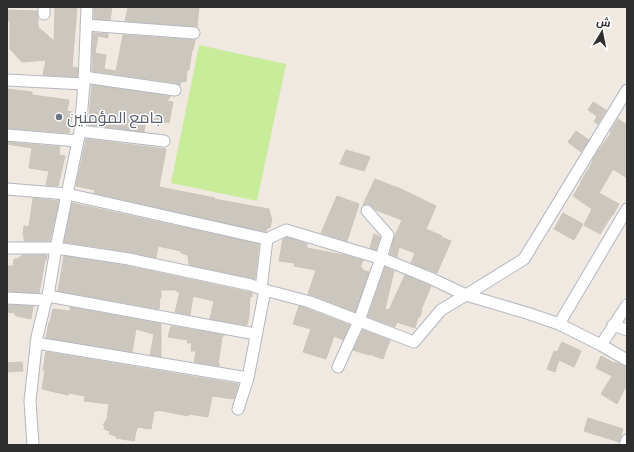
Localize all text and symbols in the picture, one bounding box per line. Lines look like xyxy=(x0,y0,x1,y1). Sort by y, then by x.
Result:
north arrow xyxy=(582,12,622,52)
text: ش xyxy=(596,16,612,30)
place label: جامع المؤمنين xyxy=(67,110,163,129)
marker: جامع المؤمنين xyxy=(54,112,64,122)

